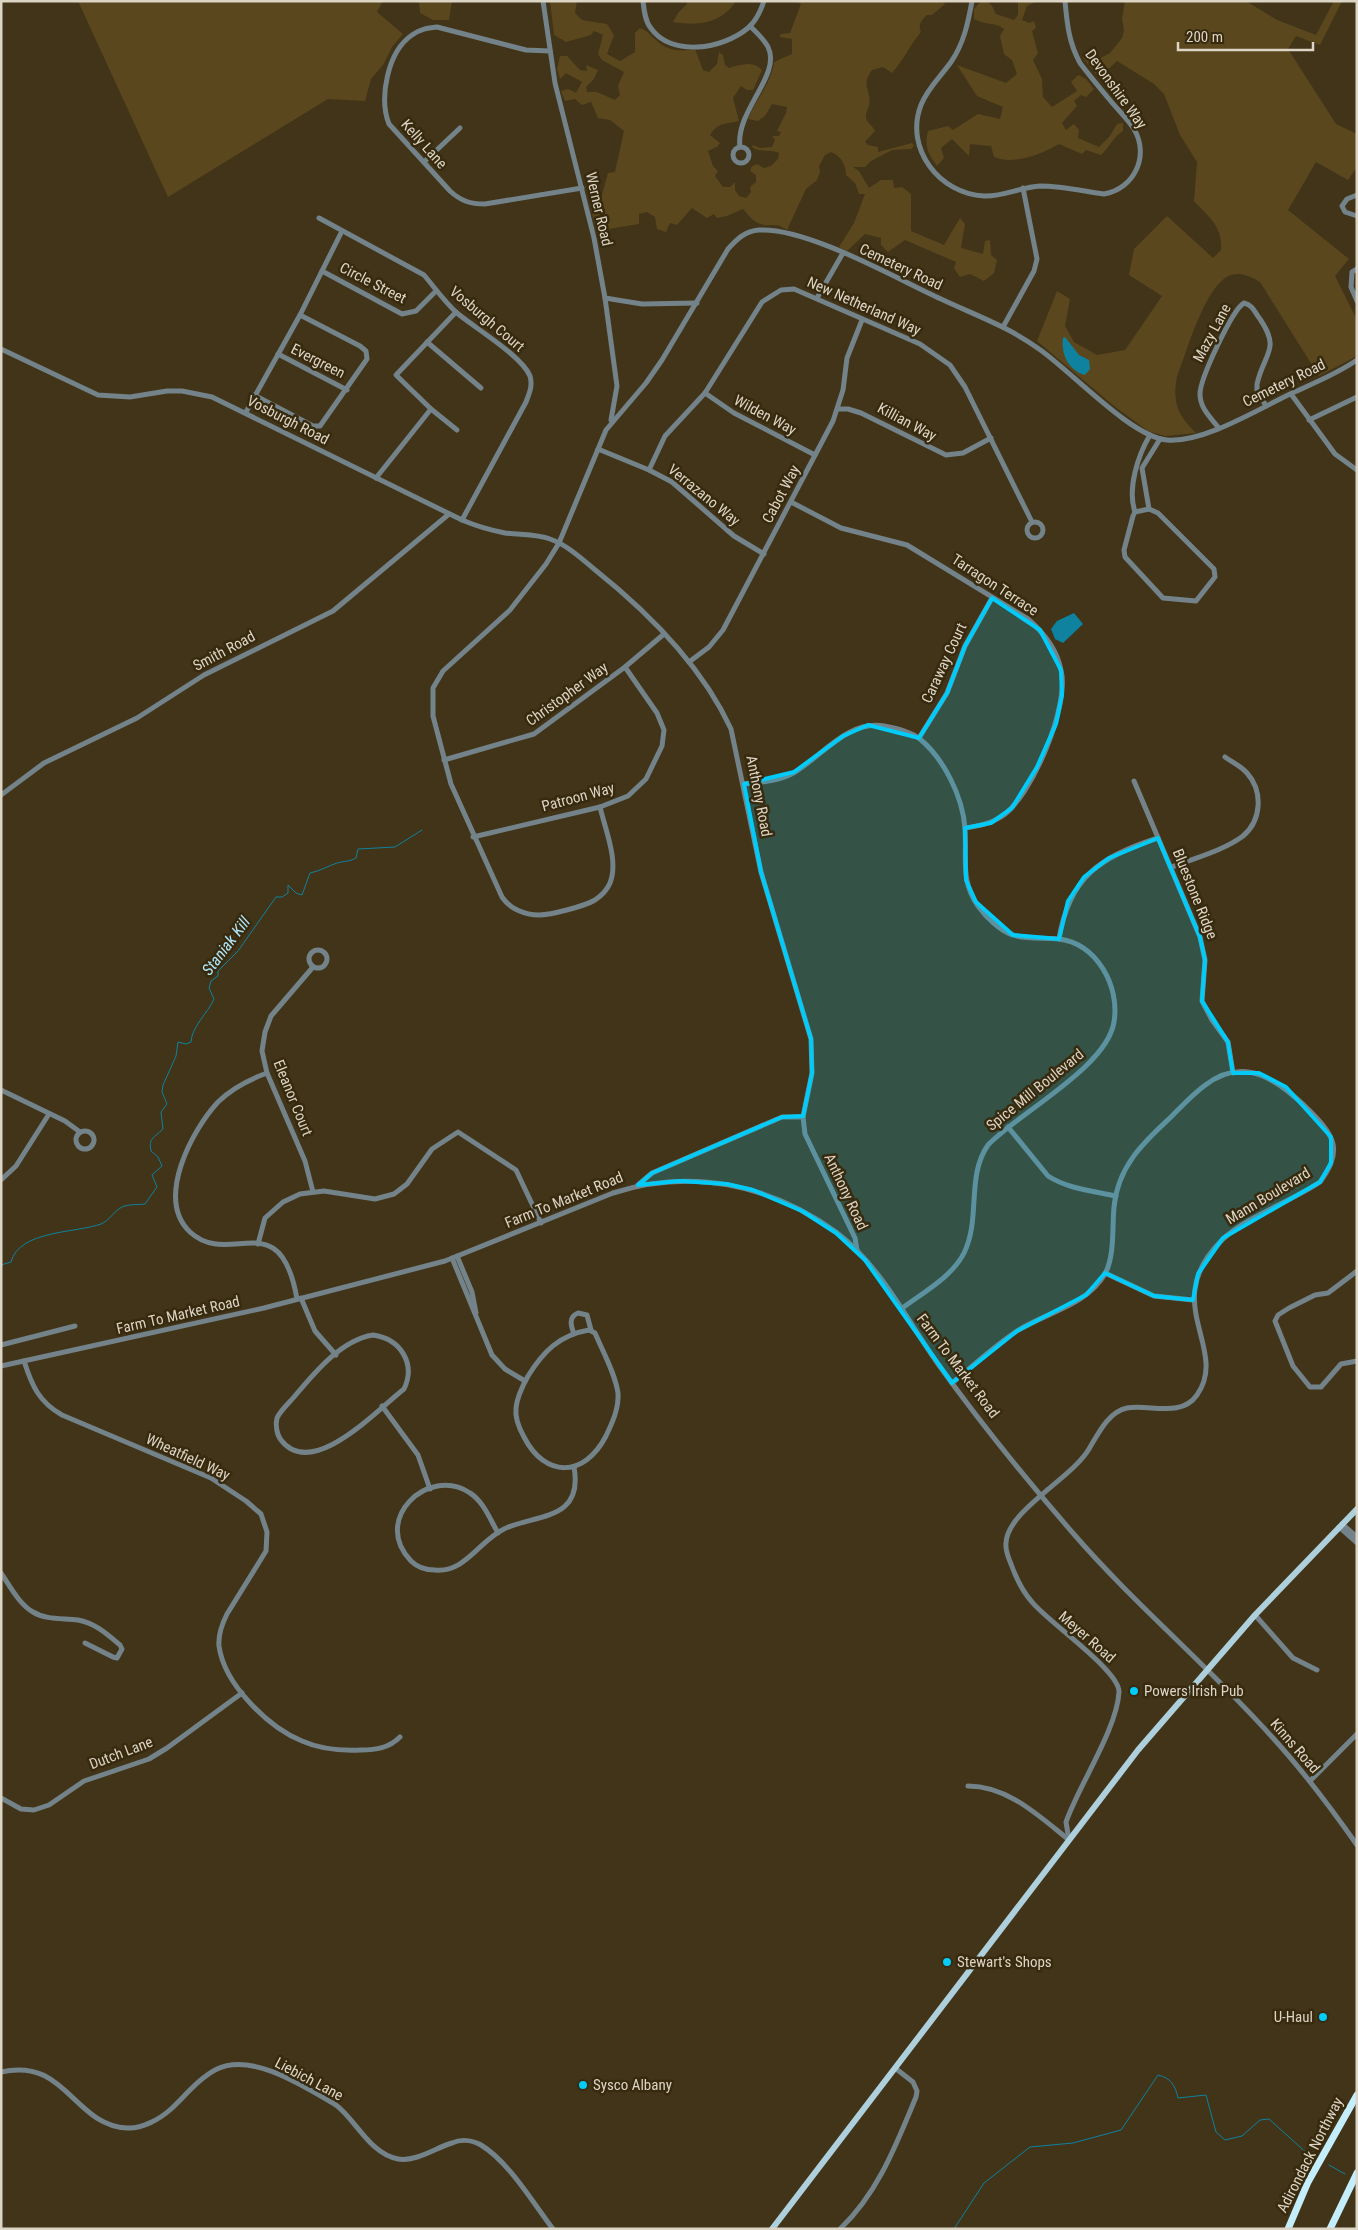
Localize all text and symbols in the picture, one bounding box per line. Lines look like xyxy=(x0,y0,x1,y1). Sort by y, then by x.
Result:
scale bar xyxy=(1178,20,1313,52)
text: 200 m xyxy=(1186,28,1223,46)
street label: Devonshire Way xyxy=(1081,46,1151,132)
street label: Kelly Lane xyxy=(397,116,451,172)
street label: Werner Road xyxy=(582,170,616,248)
street label: Cemetery Road xyxy=(856,240,946,294)
street label: Circle Street xyxy=(337,259,409,307)
street label: New Netherland Way xyxy=(804,273,924,339)
street label: Vosburgh Court xyxy=(446,282,528,356)
street label: Mazy Lane xyxy=(1189,301,1235,365)
street label: Evergreen xyxy=(288,340,348,382)
street label: Cemetery Road xyxy=(1240,355,1328,411)
street label: Wilden Way xyxy=(731,391,799,439)
street label: Vosburgh Road xyxy=(244,392,332,448)
street label: Killian Way xyxy=(874,399,940,445)
street label: Verrazano Way xyxy=(664,460,744,530)
street label: Cabot Way xyxy=(758,462,804,526)
street label: Tarragon Terrace xyxy=(948,550,1042,620)
street label: Caraway Court xyxy=(918,620,970,706)
street label: Smith Road xyxy=(190,627,258,675)
street label: Christopher Way xyxy=(523,658,611,730)
street label: Anthony Road xyxy=(742,754,776,838)
street label: Patroon Way xyxy=(540,779,616,815)
street label: Bluestone Ridge xyxy=(1169,846,1221,942)
water label: Staniak Kill xyxy=(198,913,254,979)
street label: Spice Mill Boulevard xyxy=(983,1045,1087,1135)
street label: Eleanor Court xyxy=(270,1057,316,1139)
street label: Anthony Road xyxy=(820,1151,872,1233)
street label: Mann Boulevard xyxy=(1223,1164,1313,1228)
street label: Farm To Market Road xyxy=(502,1168,626,1232)
street label: Farm To Market Road xyxy=(115,1292,241,1338)
street label: Farm To Market Road xyxy=(913,1310,1003,1422)
street label: Wheatfield Way xyxy=(143,1430,233,1484)
street label: Meyer Road xyxy=(1055,1607,1119,1667)
place label: Powers Irish Pub xyxy=(1144,1682,1244,1700)
marker: Powers Irish Pub xyxy=(1128,1685,1140,1697)
street label: Kinns Road xyxy=(1266,1715,1324,1777)
street label: Dutch Lane xyxy=(87,1733,155,1773)
place label: Stewart's Shops xyxy=(957,1953,1052,1971)
marker: Stewart's Shops xyxy=(941,1956,953,1968)
place label: U-Haul xyxy=(1274,2008,1313,2026)
marker: U-Haul xyxy=(1317,2011,1329,2023)
street label: Liebich Lane xyxy=(272,2054,346,2104)
place label: Sysco Albany xyxy=(593,2076,672,2094)
marker: Sysco Albany xyxy=(577,2079,589,2091)
street label: Adirondack Northway xyxy=(1273,2094,1347,2216)

